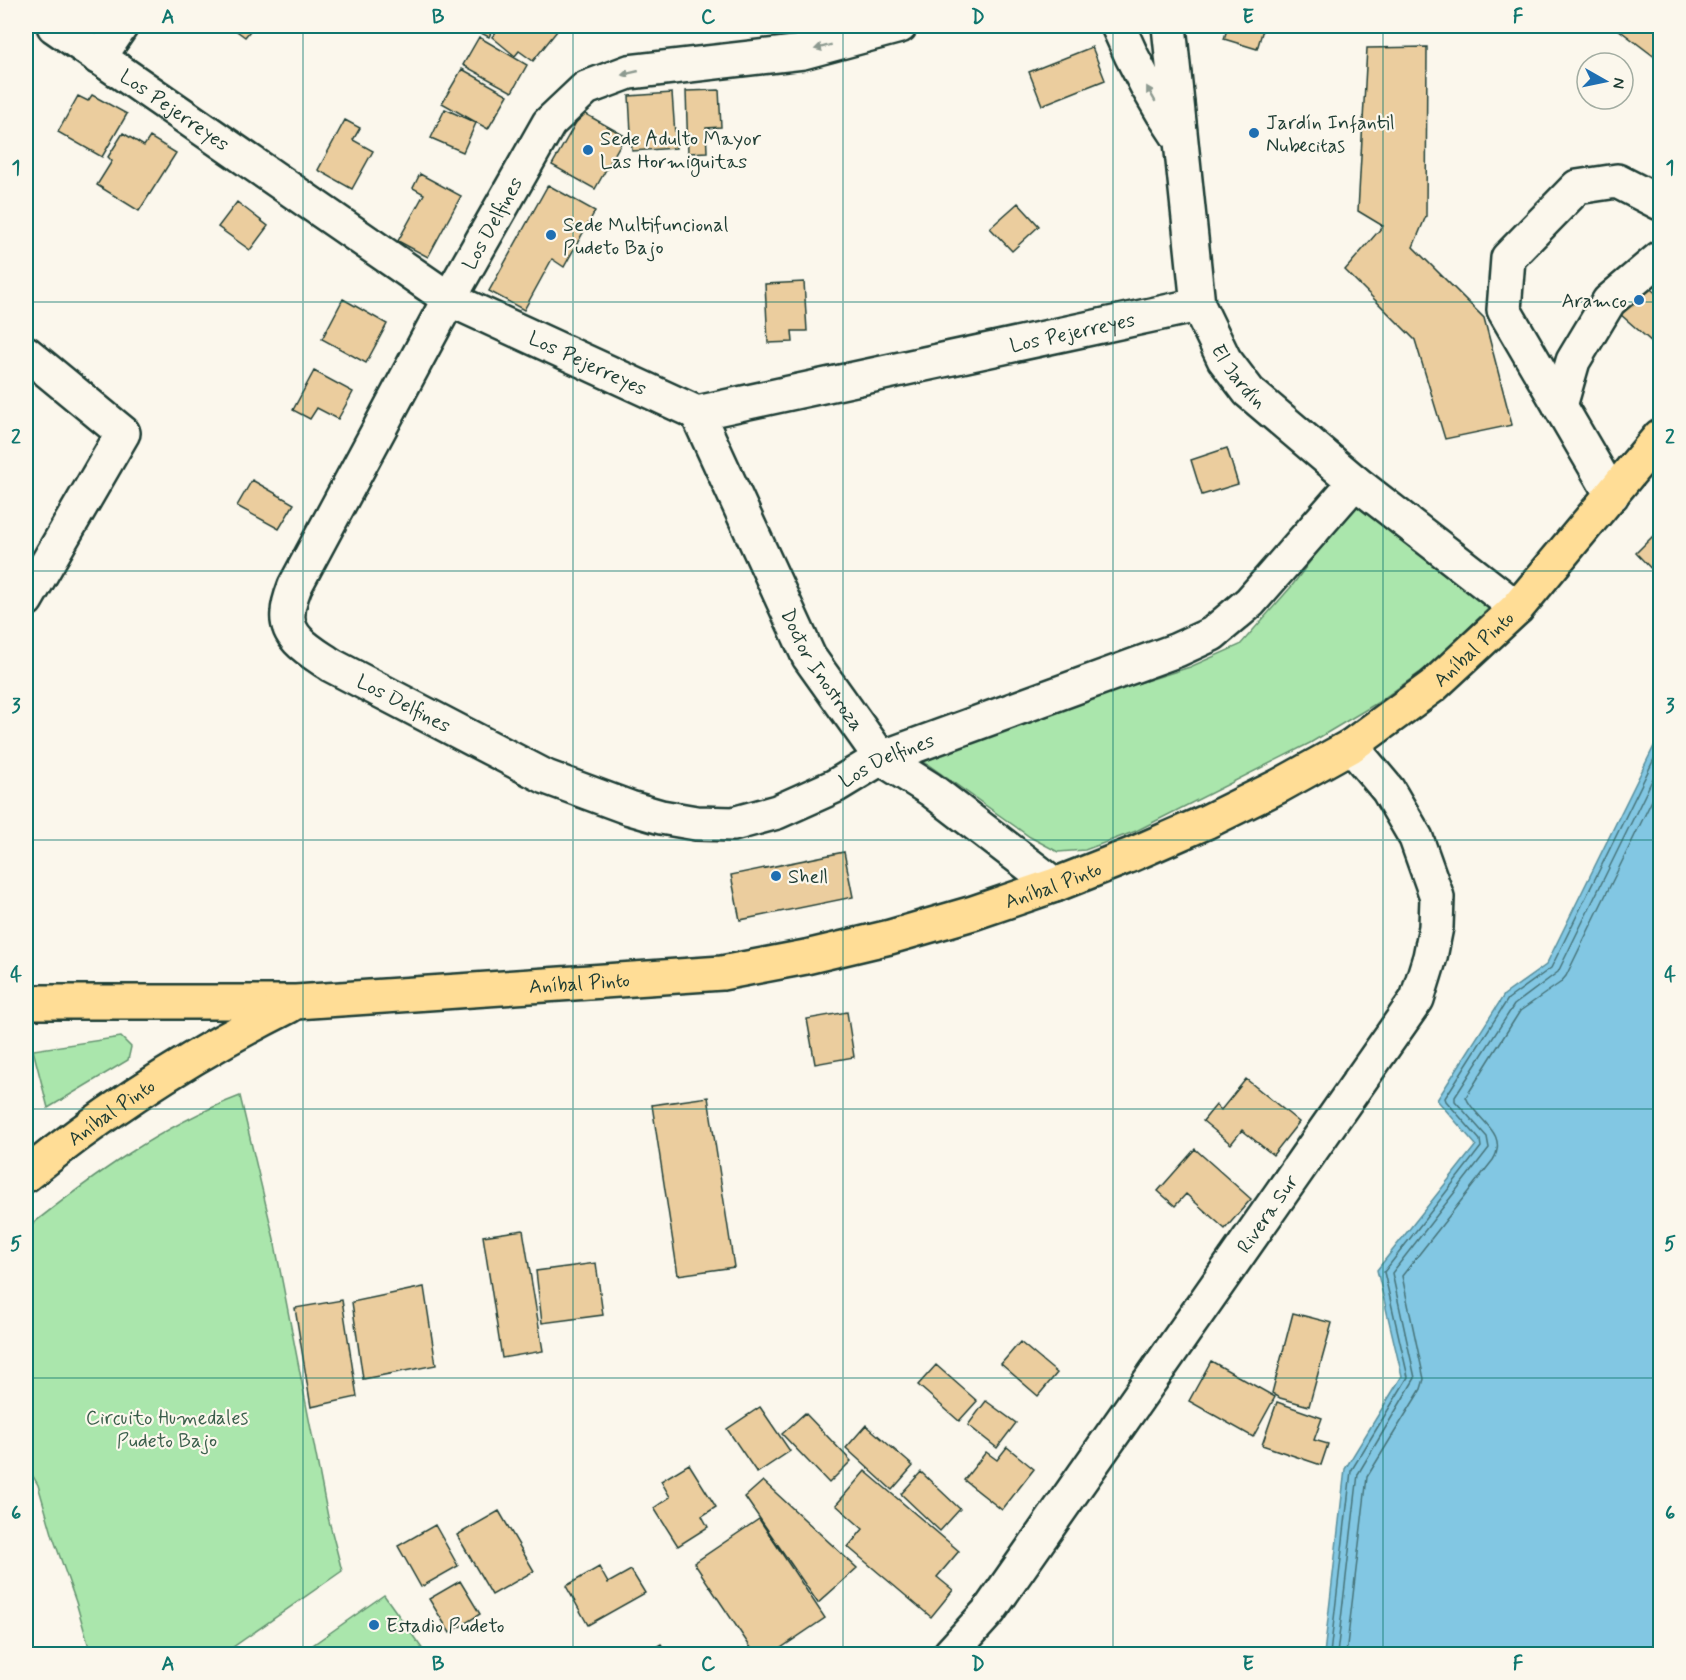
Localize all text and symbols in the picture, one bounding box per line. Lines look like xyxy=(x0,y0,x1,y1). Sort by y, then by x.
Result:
text: A xyxy=(161,4,175,31)
text: B xyxy=(432,4,445,31)
text: C xyxy=(701,4,716,31)
text: D xyxy=(971,4,985,31)
text: E xyxy=(1242,4,1254,31)
text: F xyxy=(1513,4,1524,31)
one-way arrow xyxy=(814,42,832,52)
north arrow xyxy=(1575,51,1635,111)
street label: Los Pejerreyes xyxy=(114,64,234,158)
one-way arrow xyxy=(620,69,639,78)
text: N xyxy=(1607,76,1630,90)
one-way arrow xyxy=(1146,85,1156,102)
place label: Jardín Infantil Nubecitas xyxy=(1266,110,1395,160)
place label: Sede Adulto Mayor Las Hormiguitas xyxy=(600,126,762,177)
marker: Jardín Infantil Nubecitas xyxy=(1247,126,1261,140)
marker: Sede Adulto Mayor Las Hormiguitas xyxy=(581,143,595,157)
text: 1 xyxy=(12,155,20,182)
text: 1 xyxy=(1666,155,1674,182)
street label: Los Delfines xyxy=(457,172,530,275)
place label: Sede Multifuncional Pudeto Bajo xyxy=(563,212,728,262)
marker: Sede Multifuncional Pudeto Bajo xyxy=(544,228,558,242)
place label: Aramco xyxy=(1562,288,1627,315)
marker: Aramco xyxy=(1632,293,1646,307)
street label: Los Pejerreyes xyxy=(1008,307,1138,360)
street label: Los Pejerreyes xyxy=(524,325,651,403)
street label: El Jardín xyxy=(1204,340,1271,416)
text: 2 xyxy=(11,424,21,451)
text: 2 xyxy=(1665,424,1675,451)
street label: Doctor Inostroza xyxy=(774,604,869,737)
street label: Aníbal Pinto xyxy=(1428,605,1521,694)
street label: Los Delfines xyxy=(351,669,455,740)
text: 3 xyxy=(11,693,21,720)
text: 3 xyxy=(1665,693,1675,720)
street label: Los Delfines xyxy=(835,728,939,795)
street label: Aníbal Pinto xyxy=(1001,856,1106,916)
place label: Shell xyxy=(788,864,828,891)
marker: Shell xyxy=(769,869,783,883)
text: 4 xyxy=(10,962,22,989)
text: 4 xyxy=(1664,962,1676,989)
street label: Aníbal Pinto xyxy=(528,967,631,1001)
street label: Aníbal Pinto xyxy=(63,1073,161,1153)
street label: Rivera Sur xyxy=(1231,1169,1305,1259)
text: 5 xyxy=(10,1231,22,1258)
text: 5 xyxy=(1664,1231,1676,1258)
park label: Circuito Humedales Pudeto Bajo xyxy=(86,1405,248,1455)
text: 6 xyxy=(11,1500,21,1527)
text: 6 xyxy=(1665,1500,1675,1527)
place label: Estadio Pudeto xyxy=(386,1613,505,1640)
marker: Estadio Pudeto xyxy=(367,1618,381,1632)
text: A xyxy=(161,1651,175,1678)
text: B xyxy=(432,1651,445,1678)
text: C xyxy=(701,1651,716,1678)
text: D xyxy=(971,1651,985,1678)
text: E xyxy=(1242,1651,1254,1678)
text: F xyxy=(1513,1651,1524,1678)

